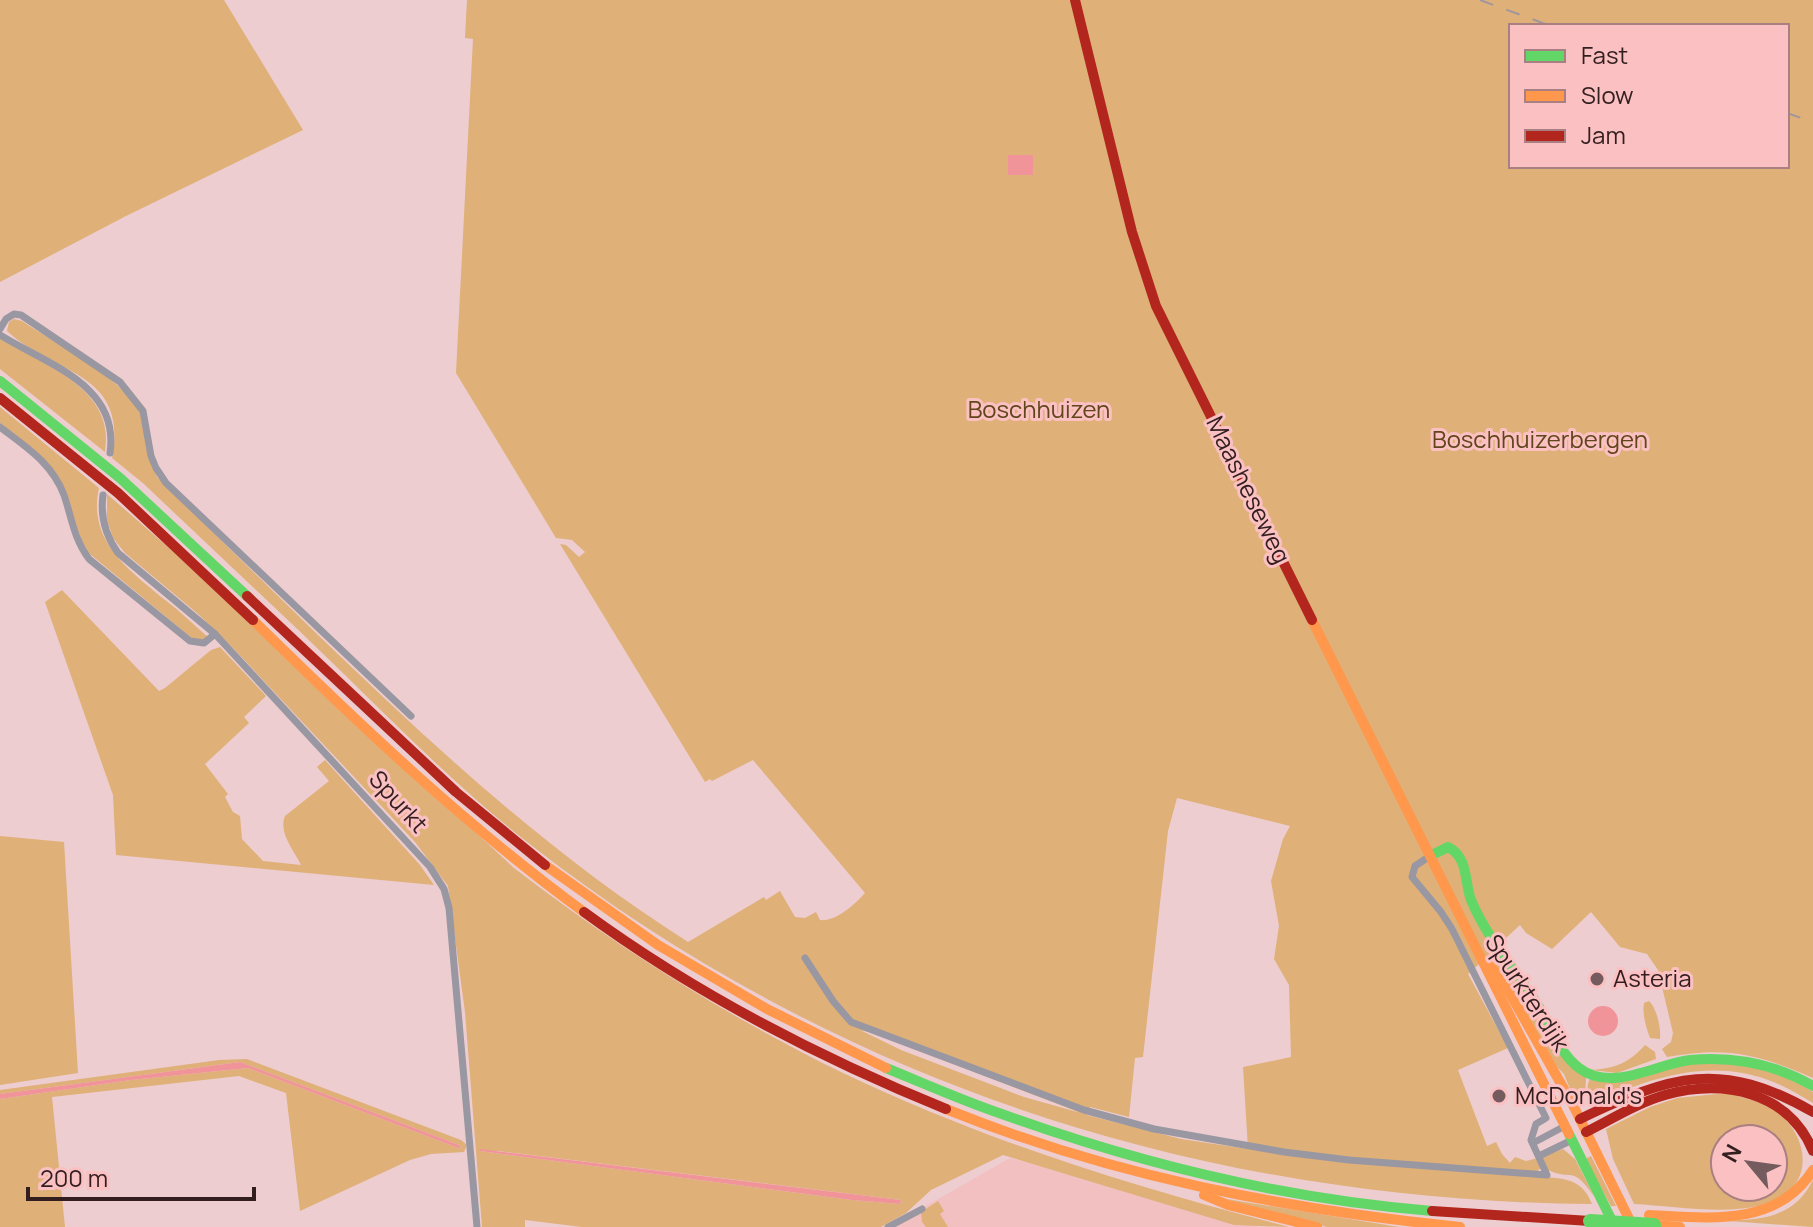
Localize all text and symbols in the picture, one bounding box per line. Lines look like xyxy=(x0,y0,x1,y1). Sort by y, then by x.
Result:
legend xyxy=(1509,24,1789,168)
text: Fast xyxy=(1581,38,1628,71)
text: Slow xyxy=(1581,78,1634,111)
text: Jam xyxy=(1581,118,1626,151)
park label: Boschhuizen xyxy=(968,392,1110,425)
street label: Maasheseweg xyxy=(1199,410,1299,569)
park label: Boschhuizerbergen xyxy=(1432,422,1648,455)
street label: Spurkt xyxy=(362,763,436,839)
street label: Spurkterdijk xyxy=(1478,927,1579,1058)
place label: Asteria xyxy=(1613,961,1692,994)
marker: Asteria xyxy=(1588,970,1606,988)
place label: McDonald's xyxy=(1515,1078,1642,1111)
marker: McDonald's xyxy=(1490,1087,1508,1105)
north arrow xyxy=(1709,1123,1789,1203)
text: N xyxy=(1715,1139,1748,1167)
scale bar xyxy=(28,1151,254,1201)
text: 200 m xyxy=(40,1161,108,1194)

